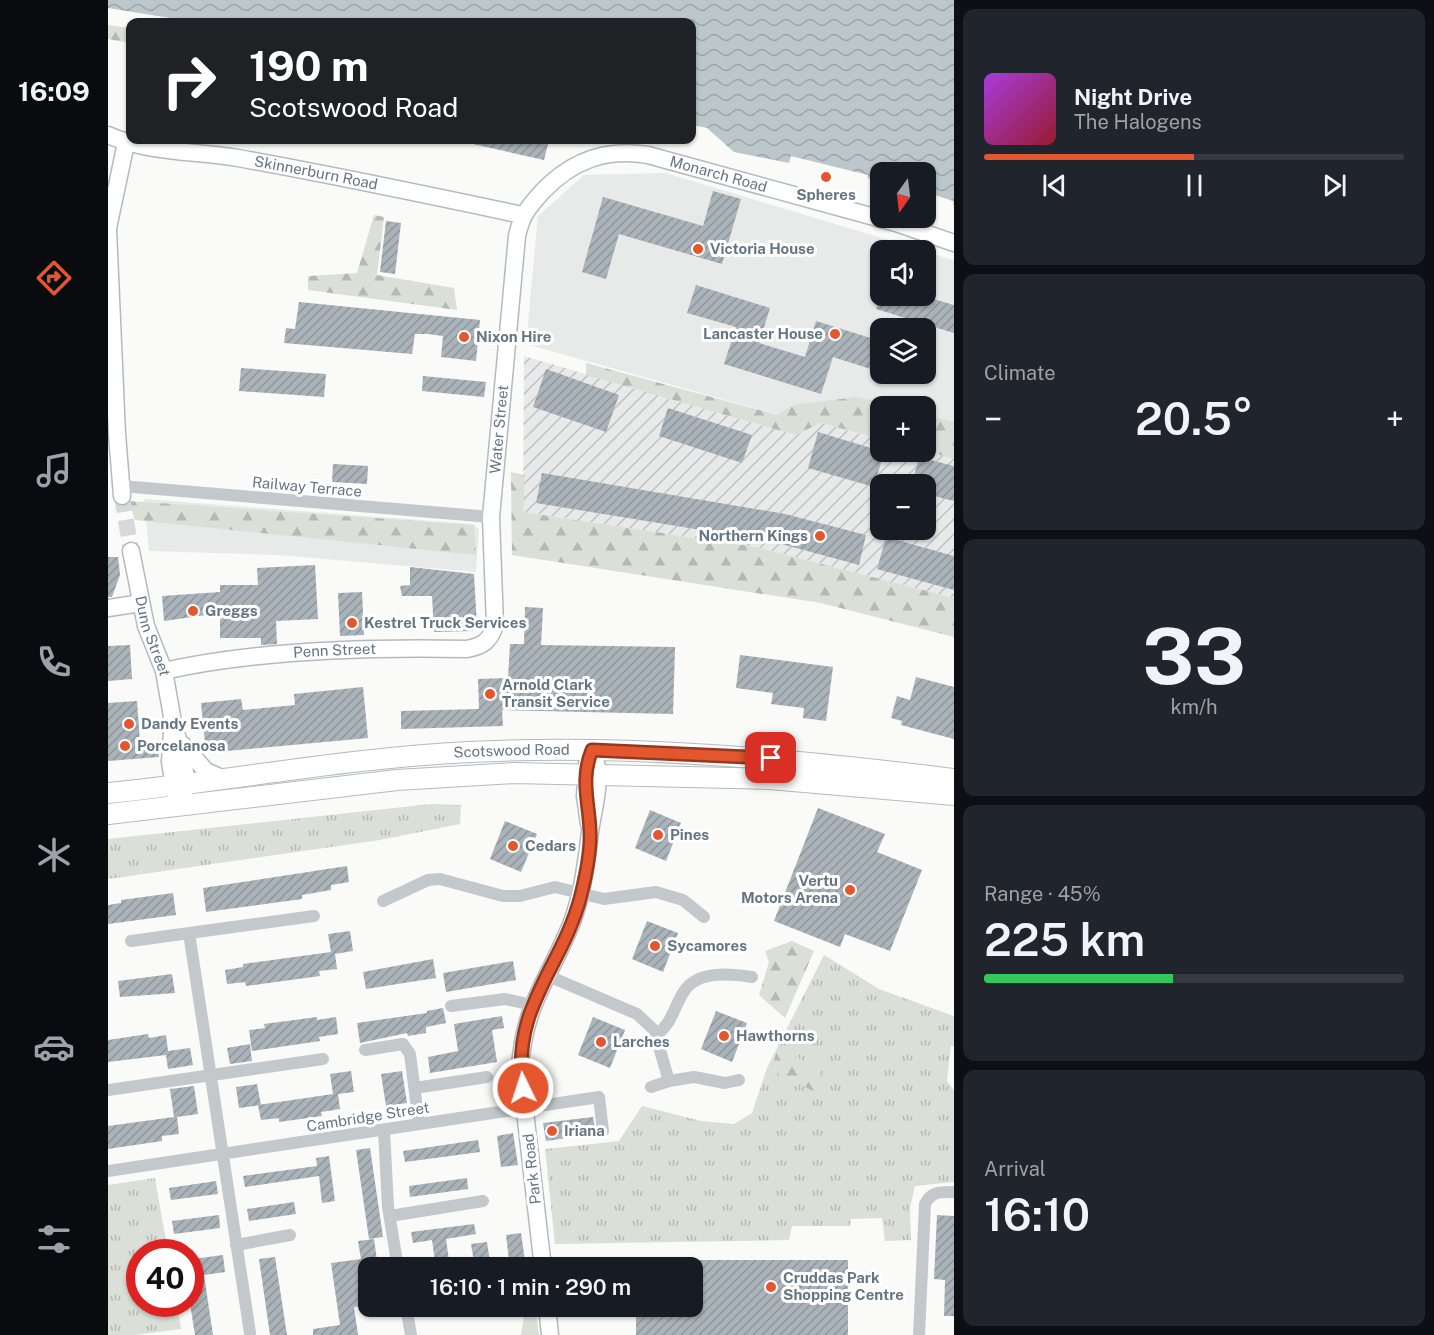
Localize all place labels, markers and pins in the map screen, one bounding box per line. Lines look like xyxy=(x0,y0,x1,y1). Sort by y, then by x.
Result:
marker: Spheres xyxy=(819,170,833,184)
place label: Spheres xyxy=(796,186,856,203)
place label: Victoria House xyxy=(710,240,815,257)
marker: Victoria House xyxy=(691,242,705,256)
place label: Lancaster House xyxy=(703,325,823,342)
marker: Lancaster House xyxy=(828,327,842,341)
place label: Nixon Hire xyxy=(476,328,551,345)
marker: Nixon Hire xyxy=(457,330,471,344)
place label: Northern Kings xyxy=(699,527,808,544)
marker: Northern Kings xyxy=(813,529,827,543)
place label: Greggs xyxy=(205,602,258,619)
marker: Greggs xyxy=(186,604,200,618)
place label: Kestrel Truck Services xyxy=(364,614,526,631)
marker: Kestrel Truck Services xyxy=(345,616,359,630)
place label: Arnold Clark Transit Service xyxy=(502,676,610,710)
marker: Arnold Clark Transit Service xyxy=(483,687,497,701)
place label: Dandy Events xyxy=(141,715,238,732)
marker: Dandy Events xyxy=(122,717,136,731)
pin xyxy=(745,732,796,783)
place label: Porcelanosa xyxy=(137,737,225,754)
marker: Porcelanosa xyxy=(118,739,132,753)
place label: Pines xyxy=(670,826,709,843)
marker: Pines xyxy=(651,828,665,842)
place label: Cedars xyxy=(525,837,576,854)
marker: Cedars xyxy=(506,839,520,853)
place label: Vertu Motors Arena xyxy=(741,872,838,906)
marker: Vertu Motors Arena xyxy=(843,883,857,897)
place label: Sycamores xyxy=(667,937,747,954)
marker: Sycamores xyxy=(648,939,662,953)
place label: Hawthorns xyxy=(736,1027,815,1044)
marker: Hawthorns xyxy=(717,1029,731,1043)
place label: Larches xyxy=(613,1033,670,1050)
marker: Larches xyxy=(594,1035,608,1049)
place label: Iriana xyxy=(564,1122,605,1139)
marker: Iriana xyxy=(545,1124,559,1138)
place label: Cruddas Park Shopping Centre xyxy=(783,1269,904,1303)
marker: Cruddas Park Shopping Centre xyxy=(764,1280,778,1294)

